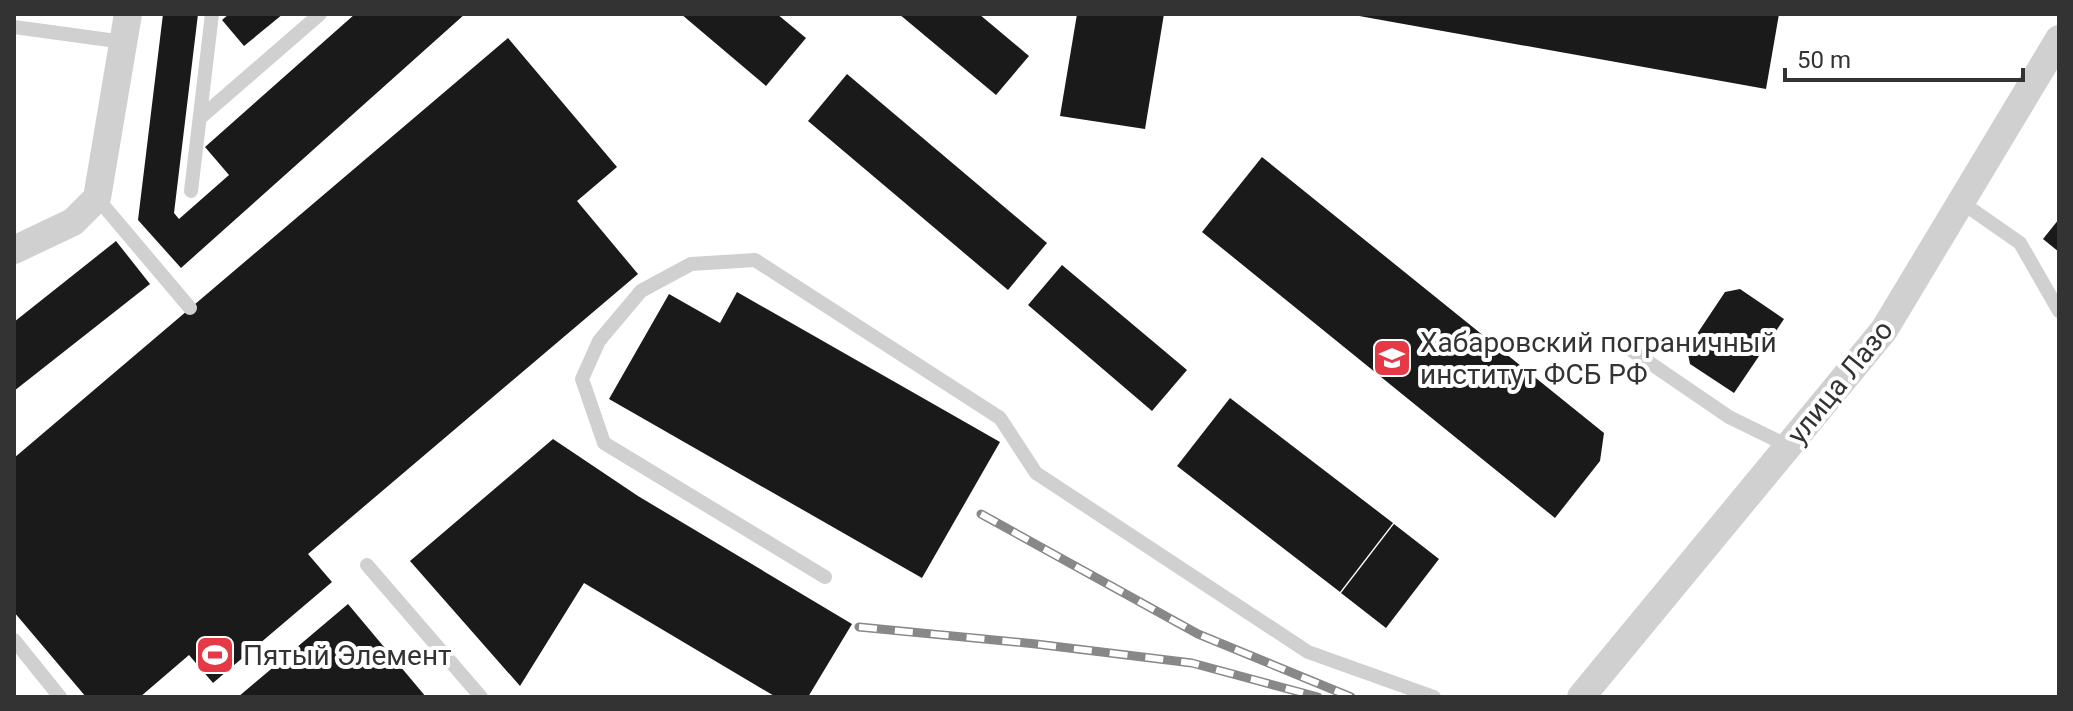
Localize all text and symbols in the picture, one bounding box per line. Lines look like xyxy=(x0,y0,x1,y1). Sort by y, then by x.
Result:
scale bar xyxy=(1785,32,2023,82)
text: 50 m xyxy=(1797,46,1851,74)
street label: улица Лазо xyxy=(1780,314,1900,450)
place label: Хабаровский пограничный институт ФСБ РФ xyxy=(1420,326,1777,391)
school or university icon: Хабаровский пограничный институт ФСБ РФ xyxy=(1371,337,1413,379)
sports icon: Пятый Элемент xyxy=(194,634,236,676)
place label: Пятый Элемент xyxy=(243,639,452,672)

